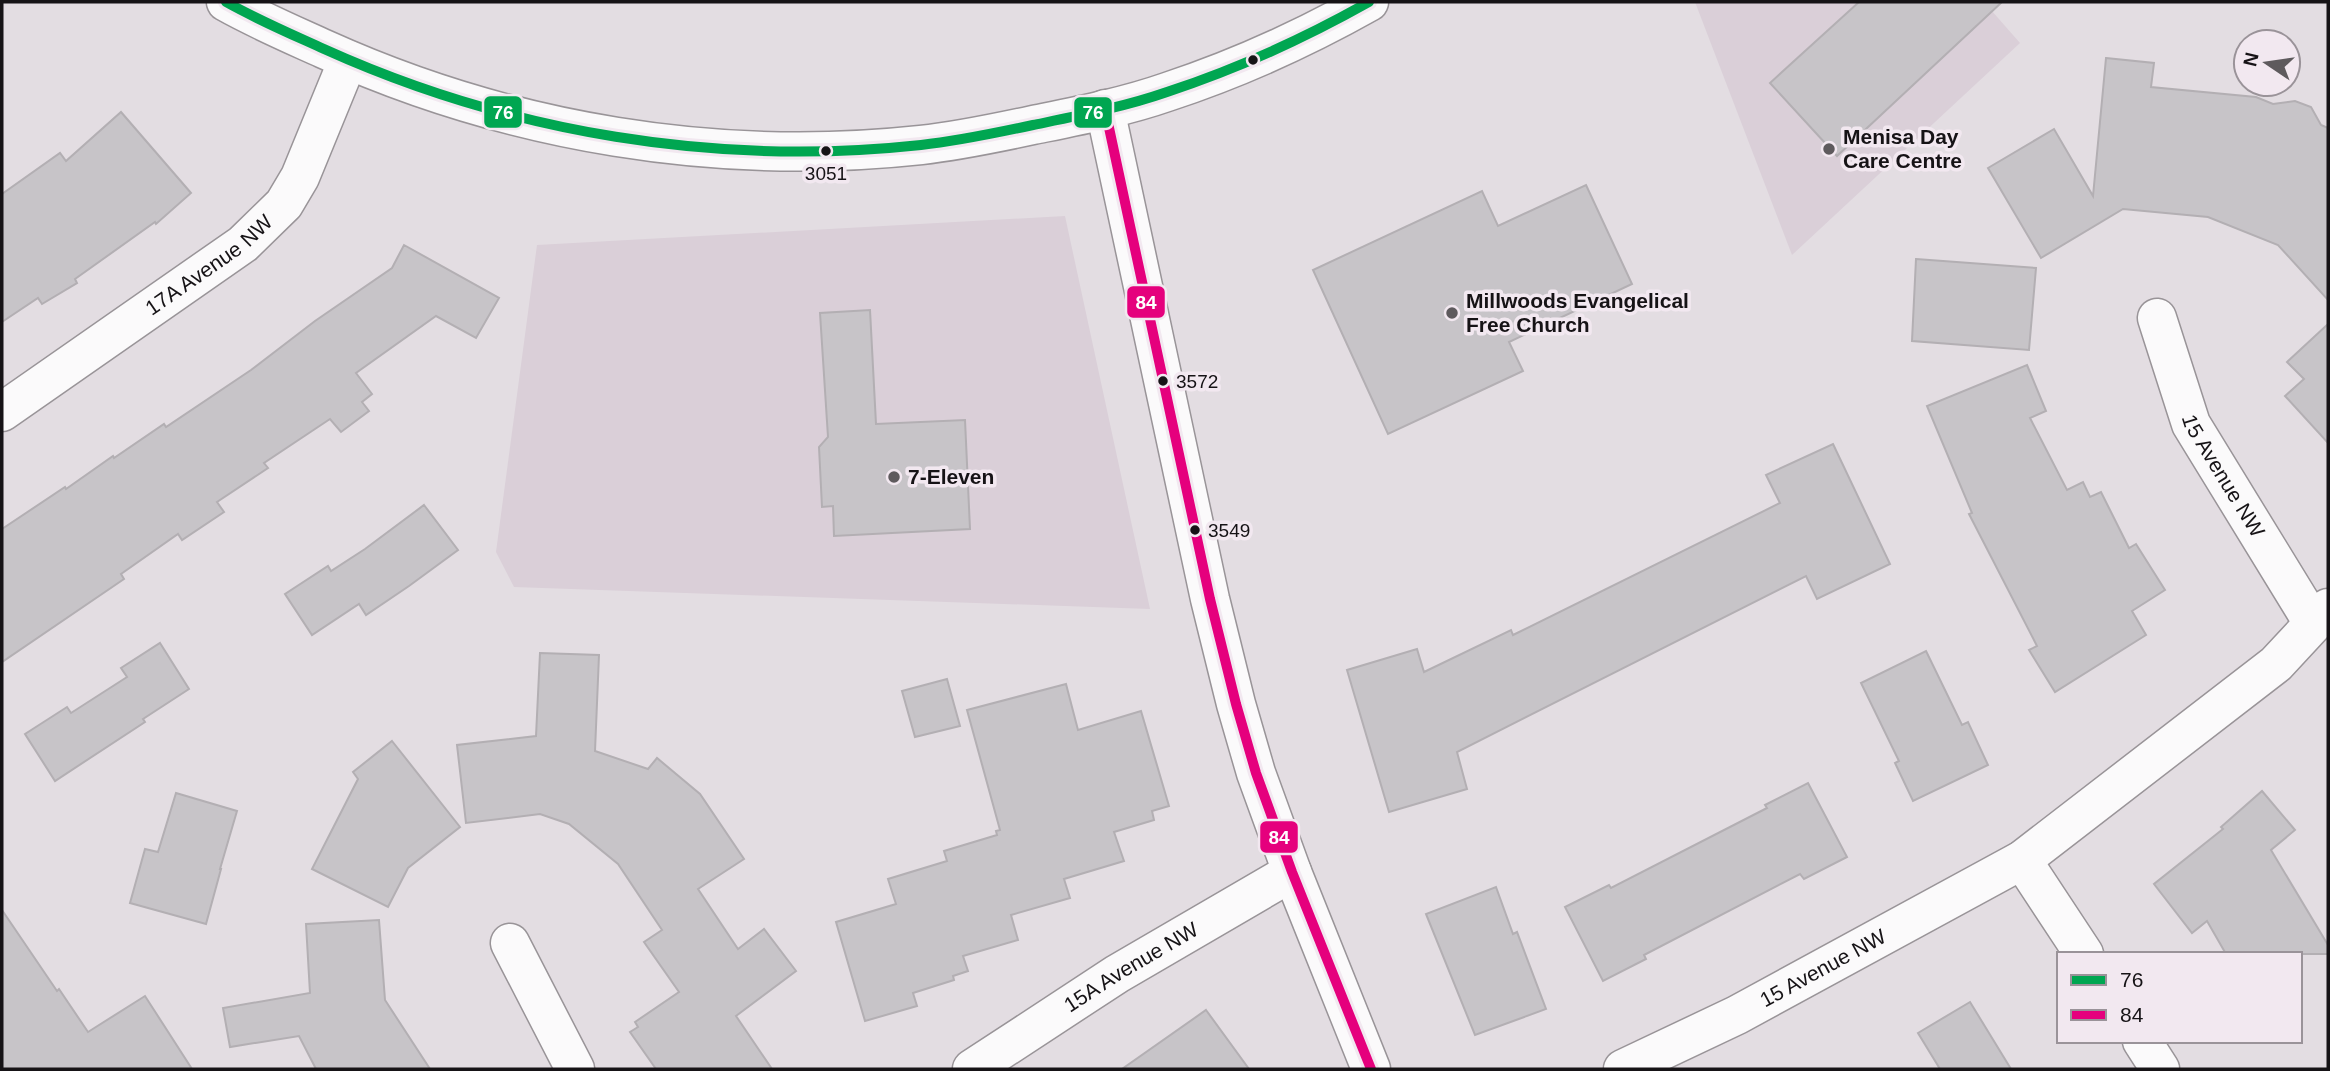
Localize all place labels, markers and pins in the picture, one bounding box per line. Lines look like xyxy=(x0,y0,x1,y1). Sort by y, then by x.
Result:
unlabelled marker xyxy=(1246,53,1260,67)
place label: Menisa Day Care Centre xyxy=(1843,125,1962,172)
marker: Menisa Day Care Centre xyxy=(1821,141,1837,157)
marker: 3051 xyxy=(819,144,833,158)
place label: 3051 xyxy=(805,163,847,184)
place label: Millwoods Evangelical Free Church xyxy=(1466,289,1689,336)
marker: Millwoods Evangelical Free Church xyxy=(1444,305,1460,321)
place label: 3572 xyxy=(1176,371,1218,392)
marker: 3572 xyxy=(1156,374,1170,388)
place label: 7-Eleven xyxy=(908,465,994,488)
marker: 7-Eleven xyxy=(886,469,902,485)
place label: 3549 xyxy=(1208,520,1250,541)
marker: 3549 xyxy=(1188,523,1202,537)

